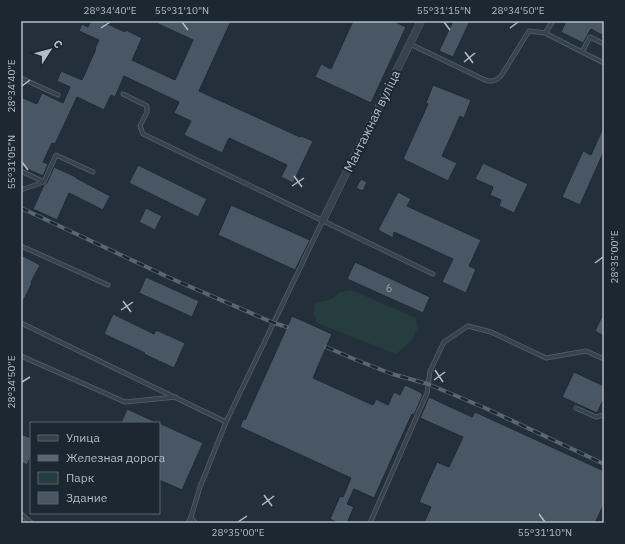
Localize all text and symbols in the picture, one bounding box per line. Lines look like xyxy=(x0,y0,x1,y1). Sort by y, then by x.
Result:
text: 28°34'40"E xyxy=(83,4,137,17)
text: 55°31'10"N xyxy=(155,4,209,17)
text: 55°31'15"N xyxy=(417,4,471,17)
text: 28°34'50"E xyxy=(491,4,545,17)
north arrow xyxy=(30,30,70,70)
text: С xyxy=(50,37,66,51)
text: 28°34'40"E xyxy=(5,59,18,113)
street label: Мантажная вуліца xyxy=(340,67,404,175)
text: 55°31'05"N xyxy=(5,135,18,189)
text: 28°35'00"E xyxy=(608,230,621,284)
house number: 6 xyxy=(386,281,392,295)
text: 28°34'50"E xyxy=(5,355,18,409)
legend xyxy=(30,422,160,514)
text: Улица xyxy=(66,430,100,445)
text: Железная дорога xyxy=(66,450,166,465)
text: Парк xyxy=(66,470,95,485)
text: Здание xyxy=(66,490,108,505)
text: 28°35'00"E xyxy=(211,526,265,539)
text: 55°31'10"N xyxy=(518,526,572,539)

